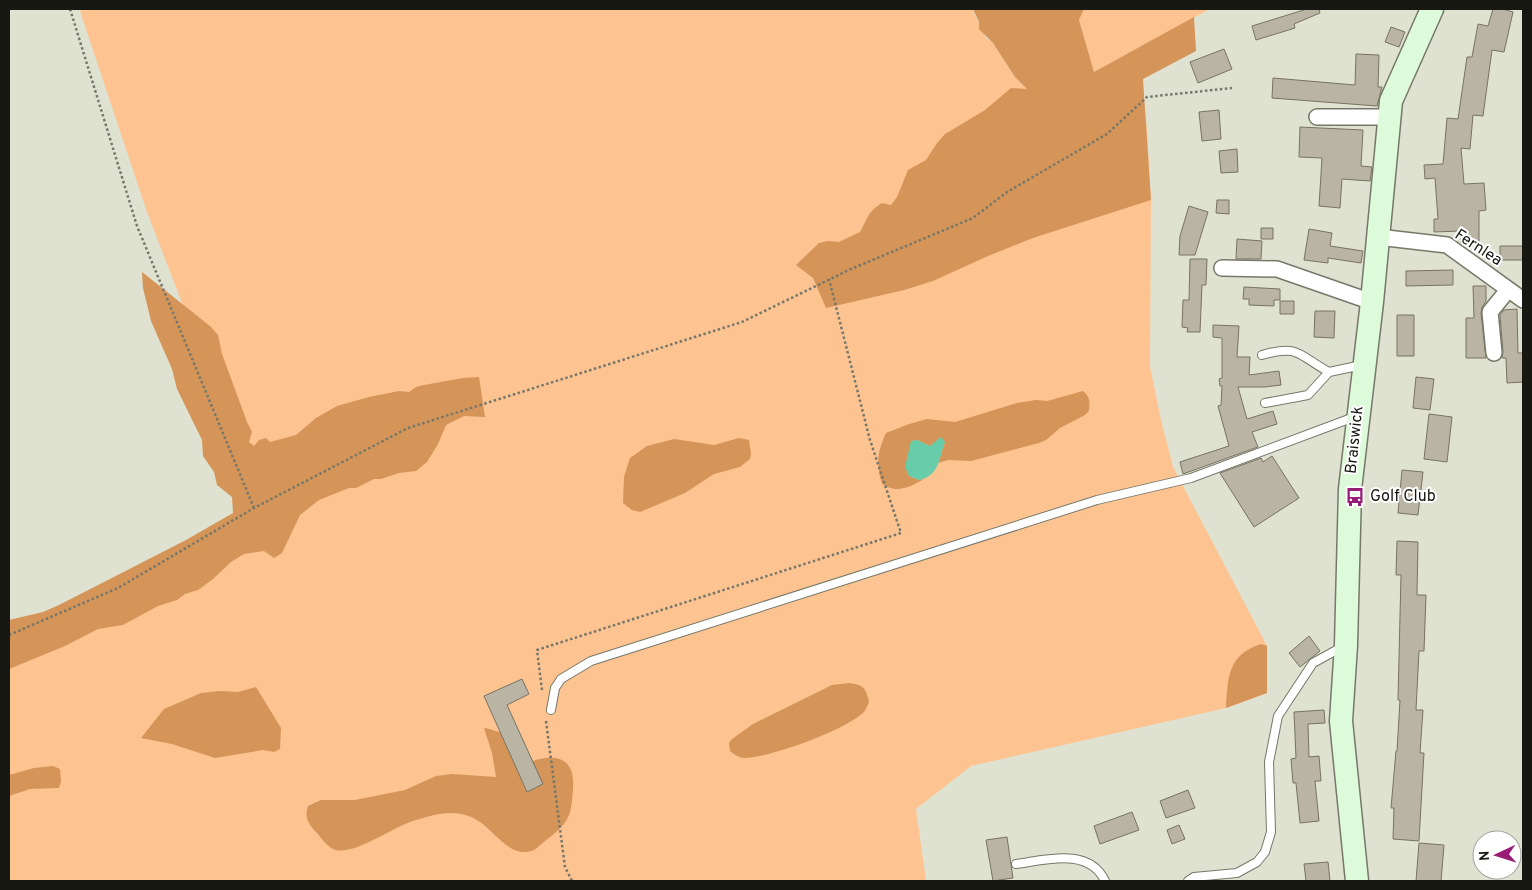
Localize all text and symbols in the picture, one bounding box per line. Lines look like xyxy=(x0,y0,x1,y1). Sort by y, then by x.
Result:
street label: Fernlea xyxy=(1450,225,1506,271)
street label: Braiswick xyxy=(1341,405,1369,475)
bus stop icon: Golf Club xyxy=(1344,486,1366,508)
place label: Golf Club xyxy=(1370,487,1436,507)
north arrow xyxy=(1472,830,1522,880)
text: N xyxy=(1477,850,1494,861)

